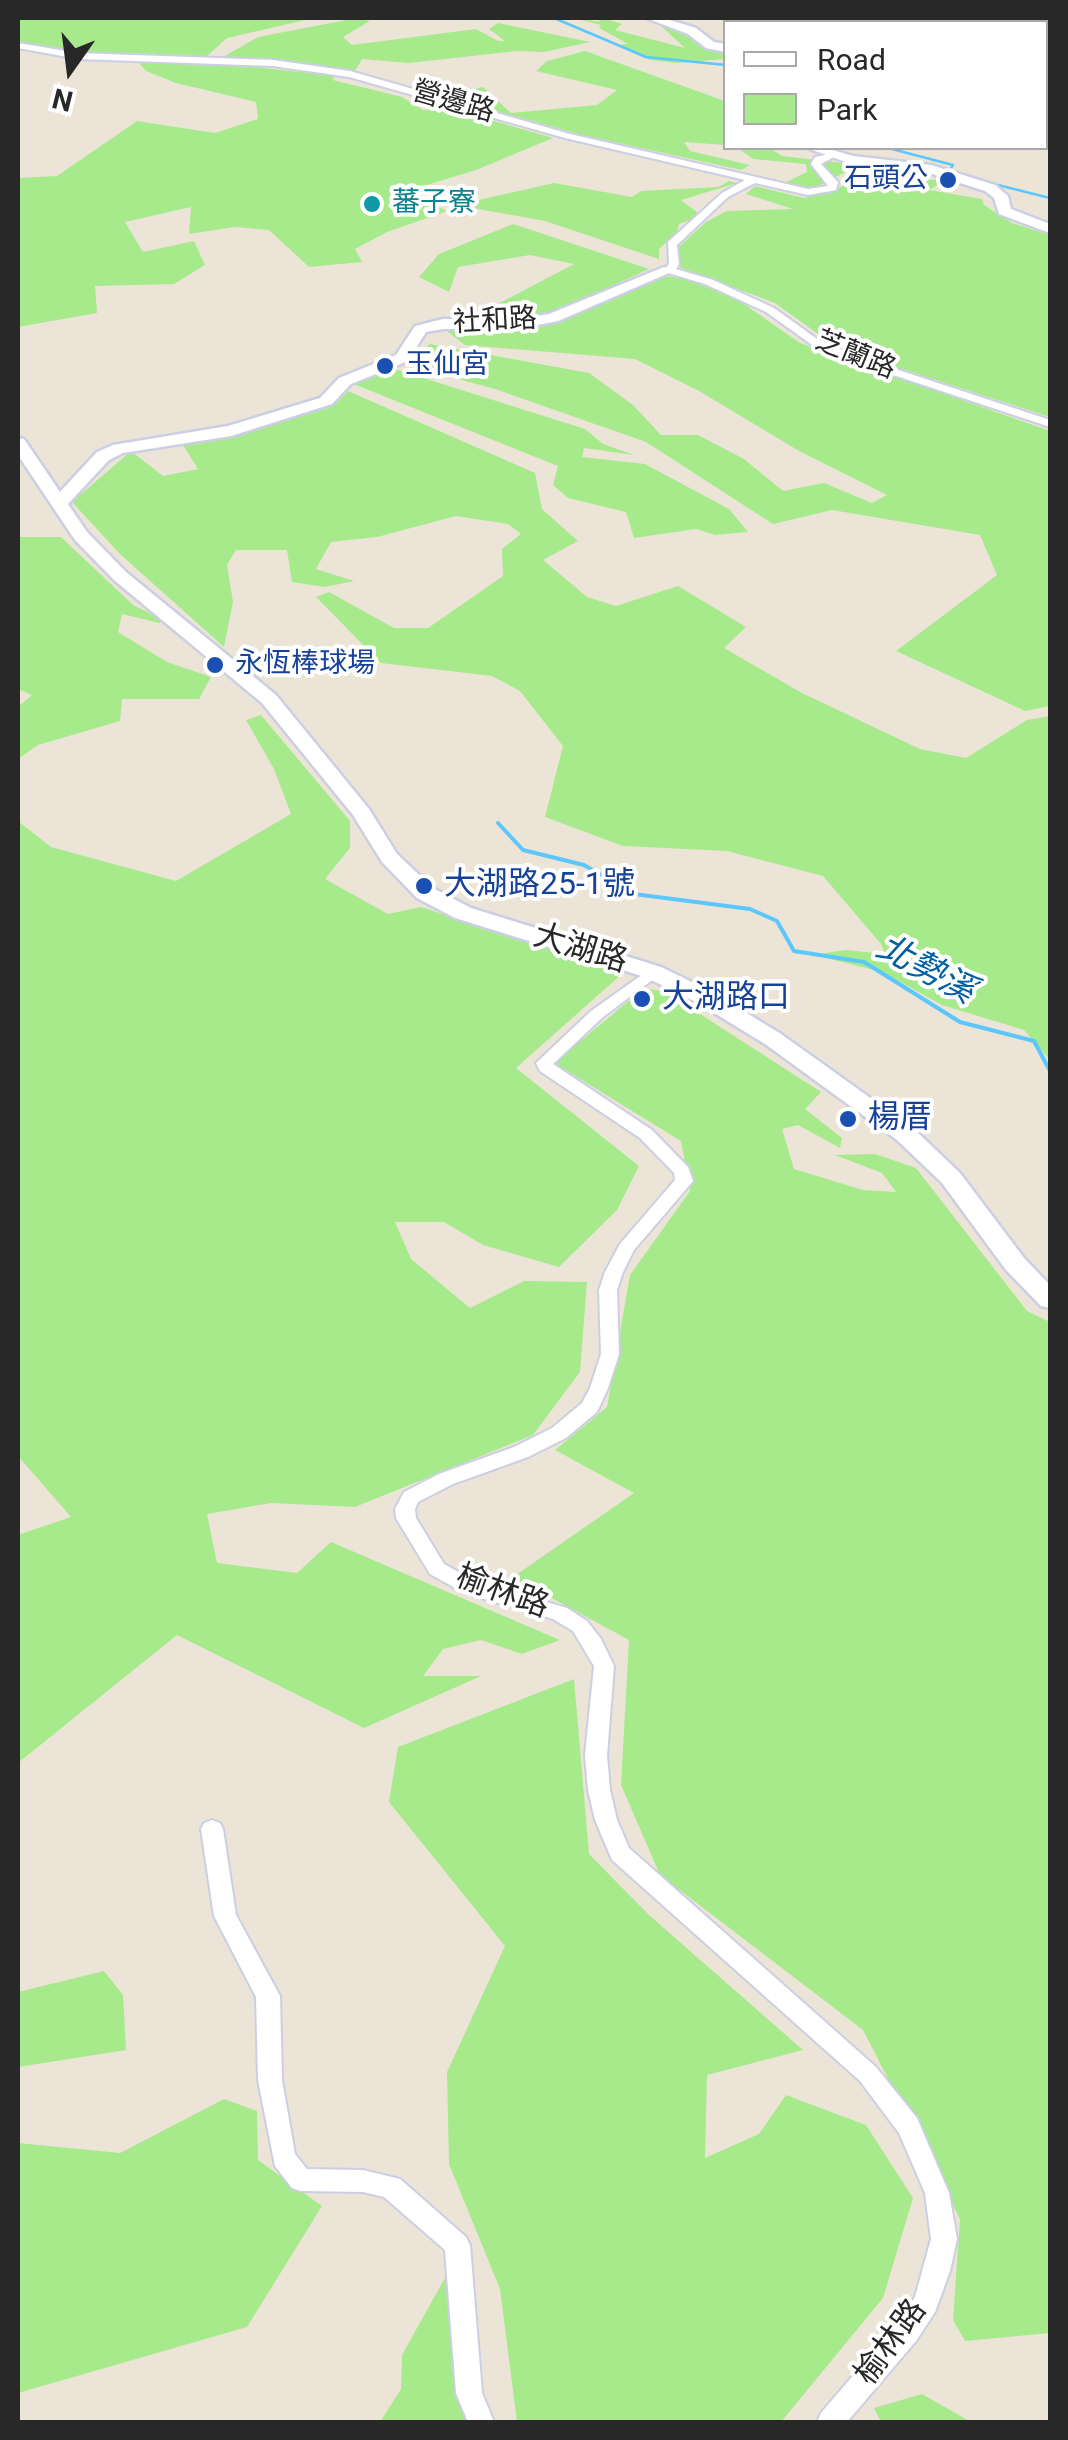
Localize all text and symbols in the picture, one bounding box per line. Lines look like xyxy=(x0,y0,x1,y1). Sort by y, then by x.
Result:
north arrow xyxy=(20,20,120,120)
legend xyxy=(723,20,1048,150)
text: Road xyxy=(817,42,886,77)
street label: 營邊路 xyxy=(408,75,498,131)
text: N xyxy=(49,81,76,118)
text: Park xyxy=(817,92,877,127)
place label: 石頭公 xyxy=(844,163,928,197)
marker: 石頭公 xyxy=(937,169,959,191)
place label: 蕃子寮 xyxy=(392,187,476,221)
marker: 蕃子寮 xyxy=(361,193,383,215)
street label: 社和路 xyxy=(452,303,538,341)
street label: 芝蘭路 xyxy=(810,325,900,387)
place label: 玉仙宮 xyxy=(405,349,489,383)
marker: 玉仙宮 xyxy=(374,355,396,377)
place label: 永恆棒球場 xyxy=(235,648,375,682)
marker: 永恆棒球場 xyxy=(204,654,226,676)
place label: 大湖路25-1號 xyxy=(444,867,635,905)
marker: 大湖路25-1號 xyxy=(413,875,435,897)
street label: 大湖路 xyxy=(528,918,632,982)
water label: 北勢溪 xyxy=(869,928,981,1014)
place label: 大湖路口 xyxy=(662,980,790,1018)
marker: 大湖路口 xyxy=(631,988,653,1010)
place label: 楊厝 xyxy=(868,1100,932,1138)
marker: 楊厝 xyxy=(837,1108,859,1130)
street label: 榆林路 xyxy=(450,1559,554,1627)
street label: 榆林路 xyxy=(848,2293,936,2393)

